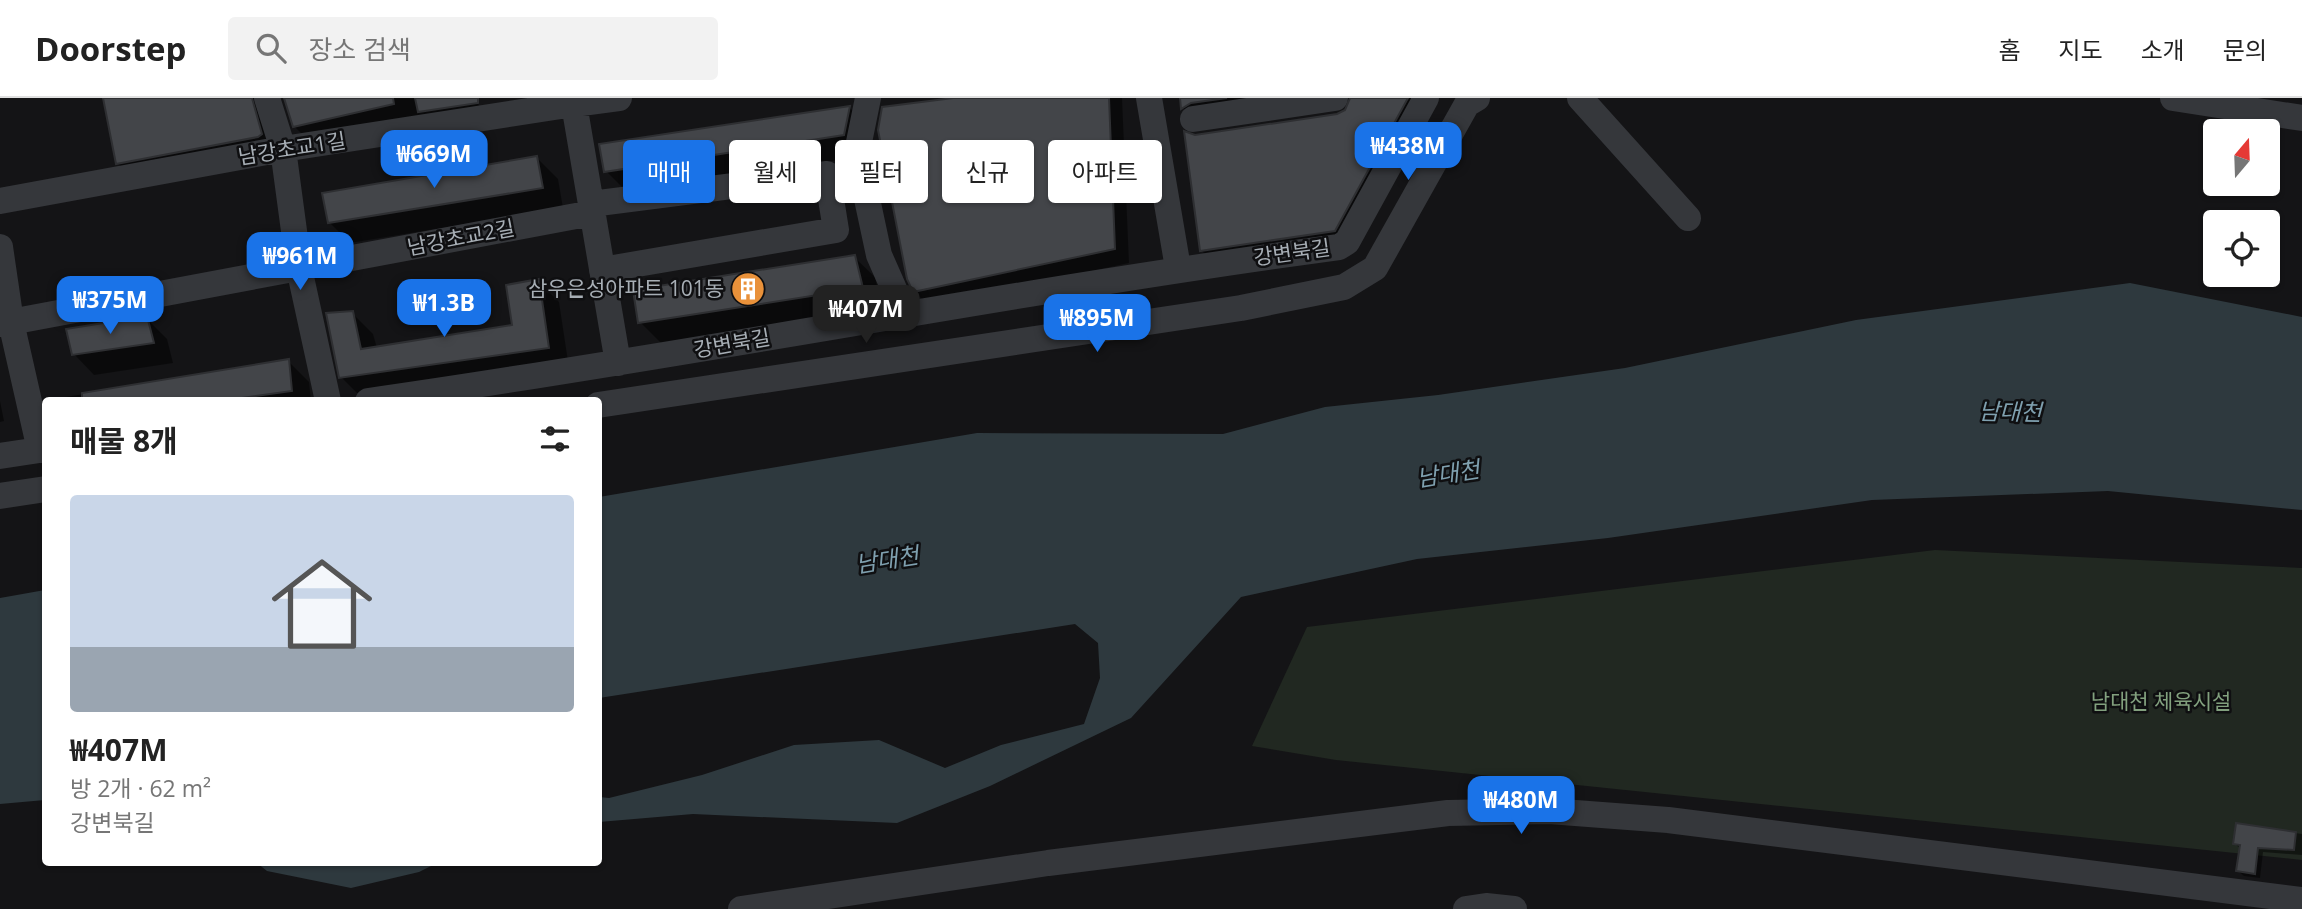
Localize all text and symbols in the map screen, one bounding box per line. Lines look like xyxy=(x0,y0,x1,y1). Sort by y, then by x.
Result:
search box xyxy=(228,17,718,80)
text: Doorstep xyxy=(35,26,186,71)
icon: search xyxy=(252,29,290,67)
text: 장소 검색 xyxy=(308,31,411,67)
text: 홈 xyxy=(1998,33,2020,66)
text: 지도 xyxy=(2058,33,2103,66)
text: 소개 xyxy=(2141,33,2185,66)
text: 문의 xyxy=(2223,33,2267,66)
north arrow xyxy=(2203,119,2280,196)
map controls xyxy=(2203,119,2280,287)
pin: ₩438M xyxy=(1359,122,1457,182)
street label: 남강초교1길 xyxy=(236,126,348,170)
text: ₩438M xyxy=(1371,129,1445,161)
pin: ₩669M xyxy=(385,130,483,190)
text: ₩669M xyxy=(397,137,471,169)
chip: 매매 xyxy=(623,140,715,203)
chip: 월세 xyxy=(729,140,821,203)
chip: 필터 xyxy=(835,140,928,203)
chip: 신규 xyxy=(942,140,1034,203)
chip: 아파트 xyxy=(1048,140,1162,203)
button: locate xyxy=(2203,210,2280,287)
street label: 남강초교2길 xyxy=(405,213,517,261)
pin: ₩961M xyxy=(251,232,349,292)
street label: 강변북길 xyxy=(1252,233,1332,271)
text: ₩961M xyxy=(263,239,337,271)
building icon: 삼우은성아파트 101동 xyxy=(729,270,767,308)
place label: 삼우은성아파트 101동 xyxy=(528,274,724,302)
pin: ₩375M xyxy=(61,276,159,336)
pin: ₩1.3B xyxy=(395,280,493,339)
text: ₩375M xyxy=(73,283,147,315)
text: ₩1.3B xyxy=(413,286,475,318)
pin: ₩407M xyxy=(817,286,915,345)
text: ₩407M xyxy=(829,292,903,324)
pin: ₩895M xyxy=(1048,294,1146,354)
text: ₩895M xyxy=(1060,301,1134,333)
street label: 강변북길 xyxy=(691,323,772,364)
water label: 남대천 xyxy=(1978,394,2045,428)
text: 매물 8개 xyxy=(70,420,178,461)
icon: filters xyxy=(536,420,574,458)
water label: 남대천 xyxy=(1414,452,1484,494)
water label: 남대천 xyxy=(853,538,923,580)
icon: home xyxy=(259,541,385,667)
park label: 남대천 체육시설 xyxy=(2091,687,2231,715)
text: ₩407M xyxy=(70,729,167,770)
text: 방 2개 · 62 m² xyxy=(70,772,211,804)
pin: ₩480M xyxy=(1472,776,1570,836)
text: ₩480M xyxy=(1484,783,1558,815)
text: 강변북길 xyxy=(70,806,155,838)

